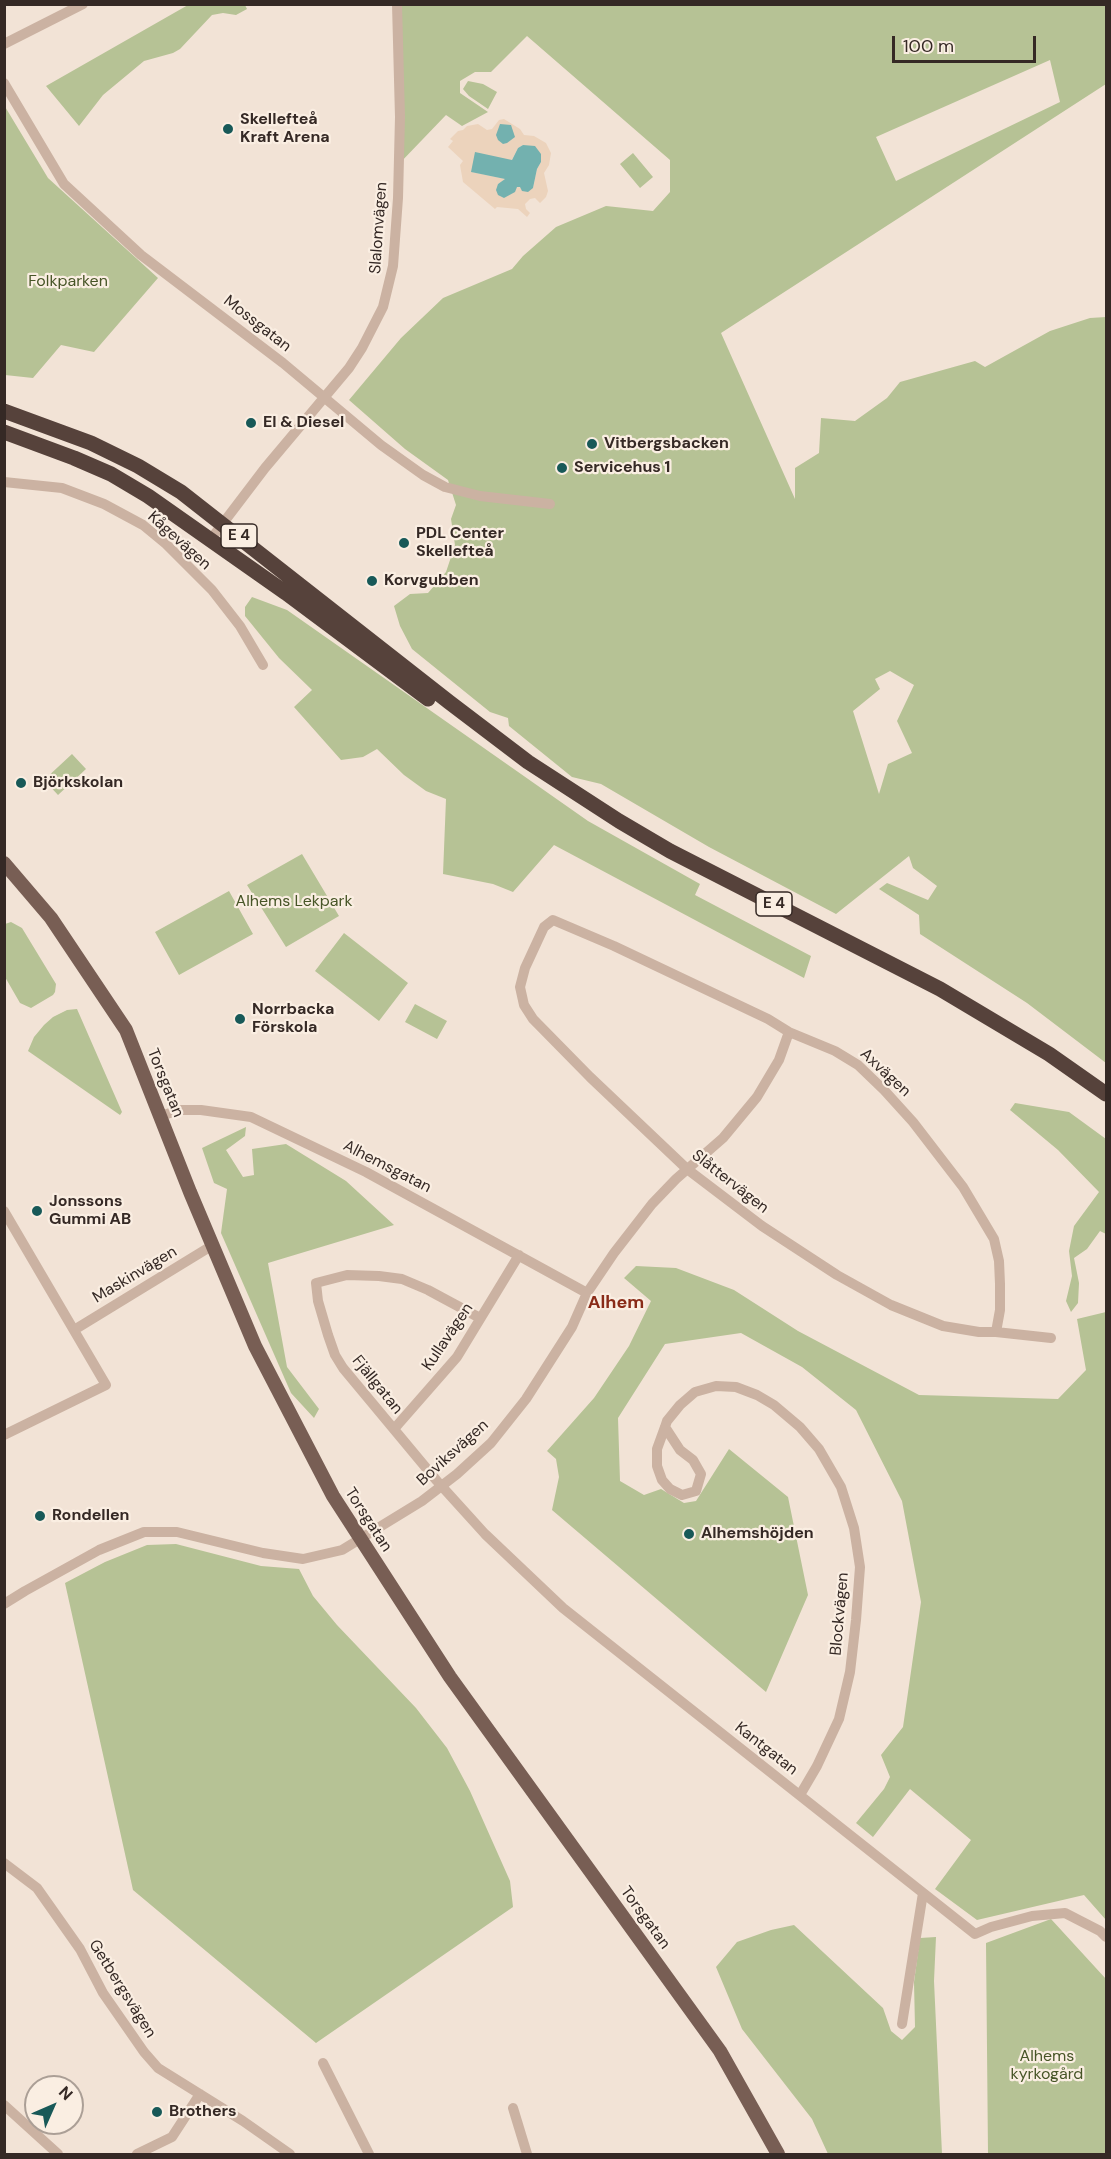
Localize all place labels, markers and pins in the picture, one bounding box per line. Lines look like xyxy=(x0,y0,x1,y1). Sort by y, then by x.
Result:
place label: Skellefteå Kraft Arena xyxy=(240,110,330,148)
marker: Skellefteå Kraft Arena xyxy=(221,122,235,136)
place label: El & Diesel xyxy=(263,413,344,433)
marker: El & Diesel xyxy=(244,416,258,430)
place label: Vitbergsbacken xyxy=(604,434,729,454)
marker: Vitbergsbacken xyxy=(585,437,599,451)
place label: Servicehus 1 xyxy=(574,458,670,478)
marker: Servicehus 1 xyxy=(555,461,569,475)
place label: PDL Center Skellefteå xyxy=(416,524,504,562)
marker: PDL Center Skellefteå xyxy=(397,536,411,550)
place label: Korvgubben xyxy=(384,571,479,591)
marker: Korvgubben xyxy=(365,574,379,588)
place label: Björkskolan xyxy=(33,773,123,793)
marker: Björkskolan xyxy=(14,776,28,790)
place label: Norrbacka Förskola xyxy=(252,1000,334,1038)
marker: Norrbacka Förskola xyxy=(233,1012,247,1026)
place label: Jonssons Gummi AB xyxy=(49,1192,131,1230)
marker: Jonssons Gummi AB xyxy=(30,1204,44,1218)
place label: Rondellen xyxy=(52,1506,129,1526)
marker: Rondellen xyxy=(33,1509,47,1523)
place label: Alhemshöjden xyxy=(701,1524,814,1544)
marker: Alhemshöjden xyxy=(682,1527,696,1541)
place label: Brothers xyxy=(169,2102,237,2122)
marker: Brothers xyxy=(150,2105,164,2119)

